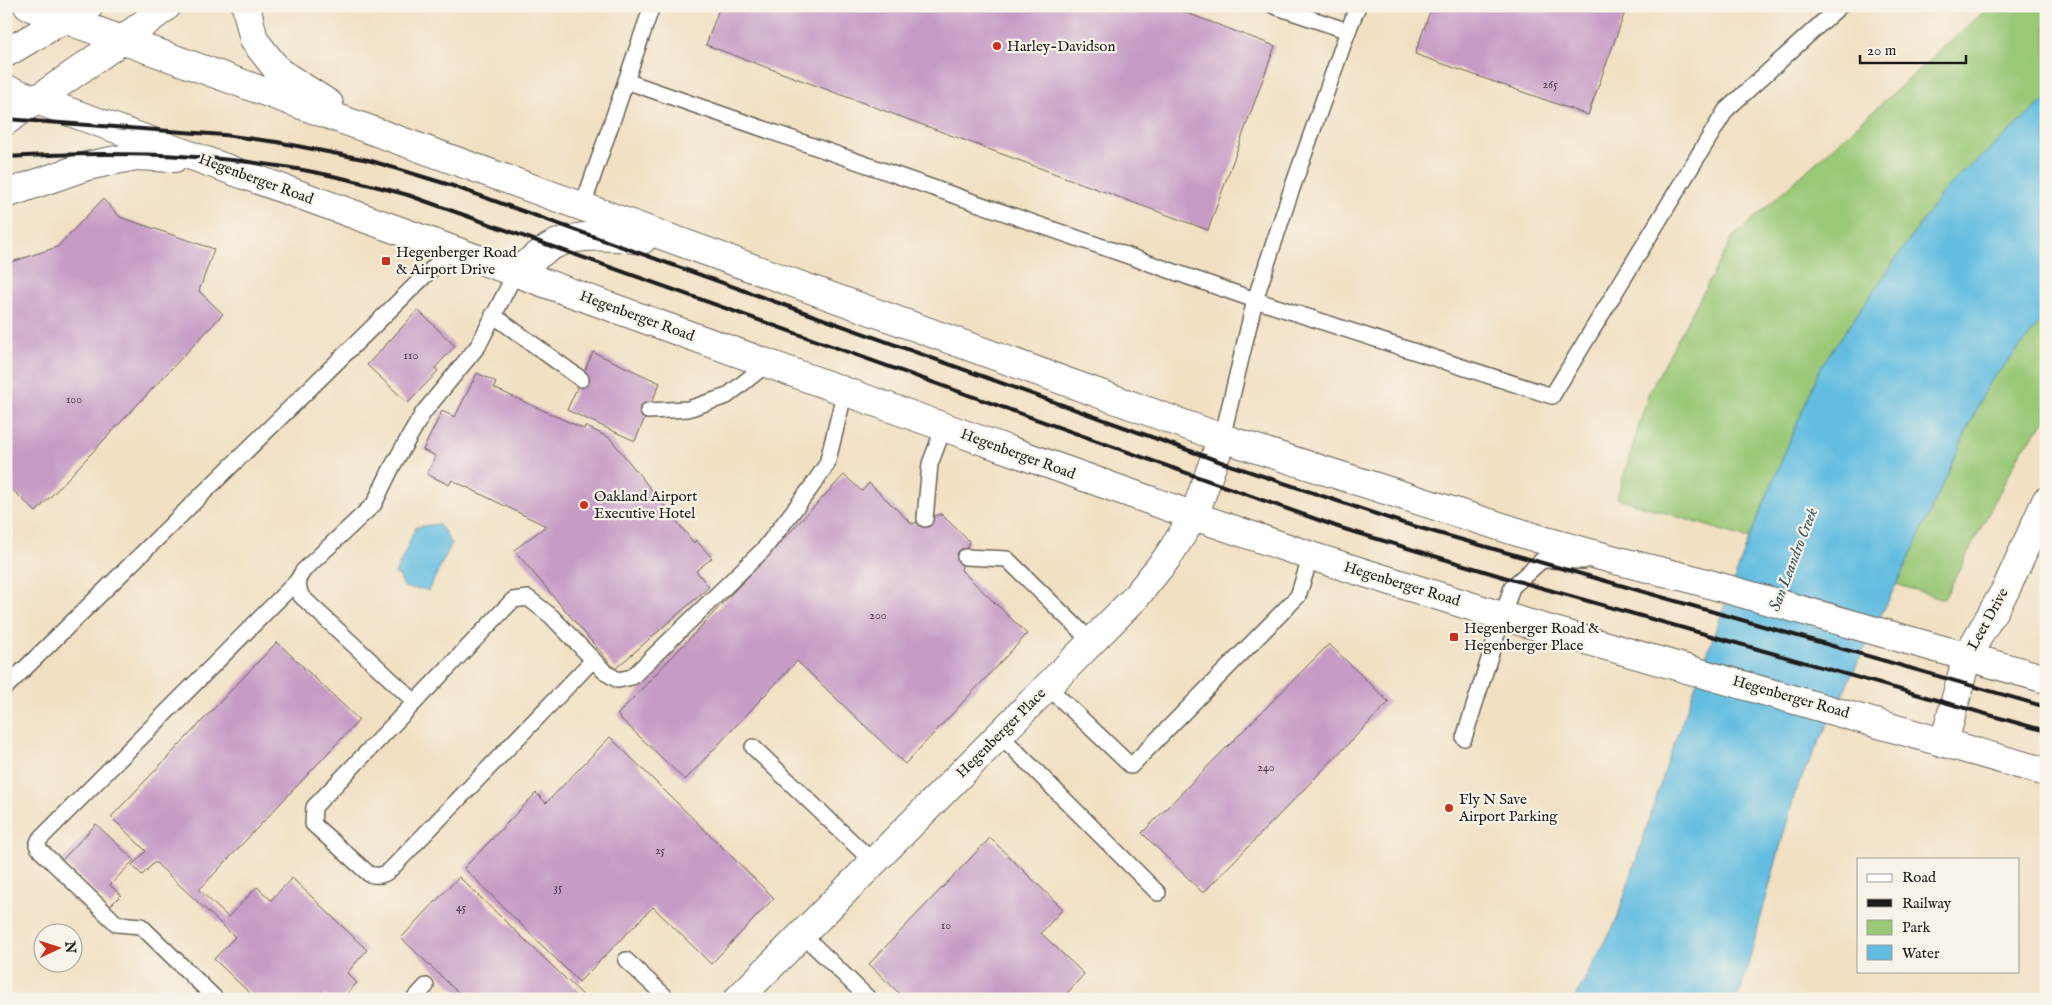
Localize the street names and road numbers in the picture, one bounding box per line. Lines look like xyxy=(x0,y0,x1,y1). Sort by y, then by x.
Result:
street label: Hegenberger Road xyxy=(196,149,317,209)
street label: Hegenberger Road xyxy=(577,286,698,346)
street label: Hegenberger Road xyxy=(958,424,1079,484)
street label: Hegenberger Road xyxy=(1342,557,1463,611)
street label: Leet Drive xyxy=(1963,585,2013,653)
street label: Hegenberger Road xyxy=(1730,671,1853,723)
street label: Hegenberger Place xyxy=(952,684,1050,782)

